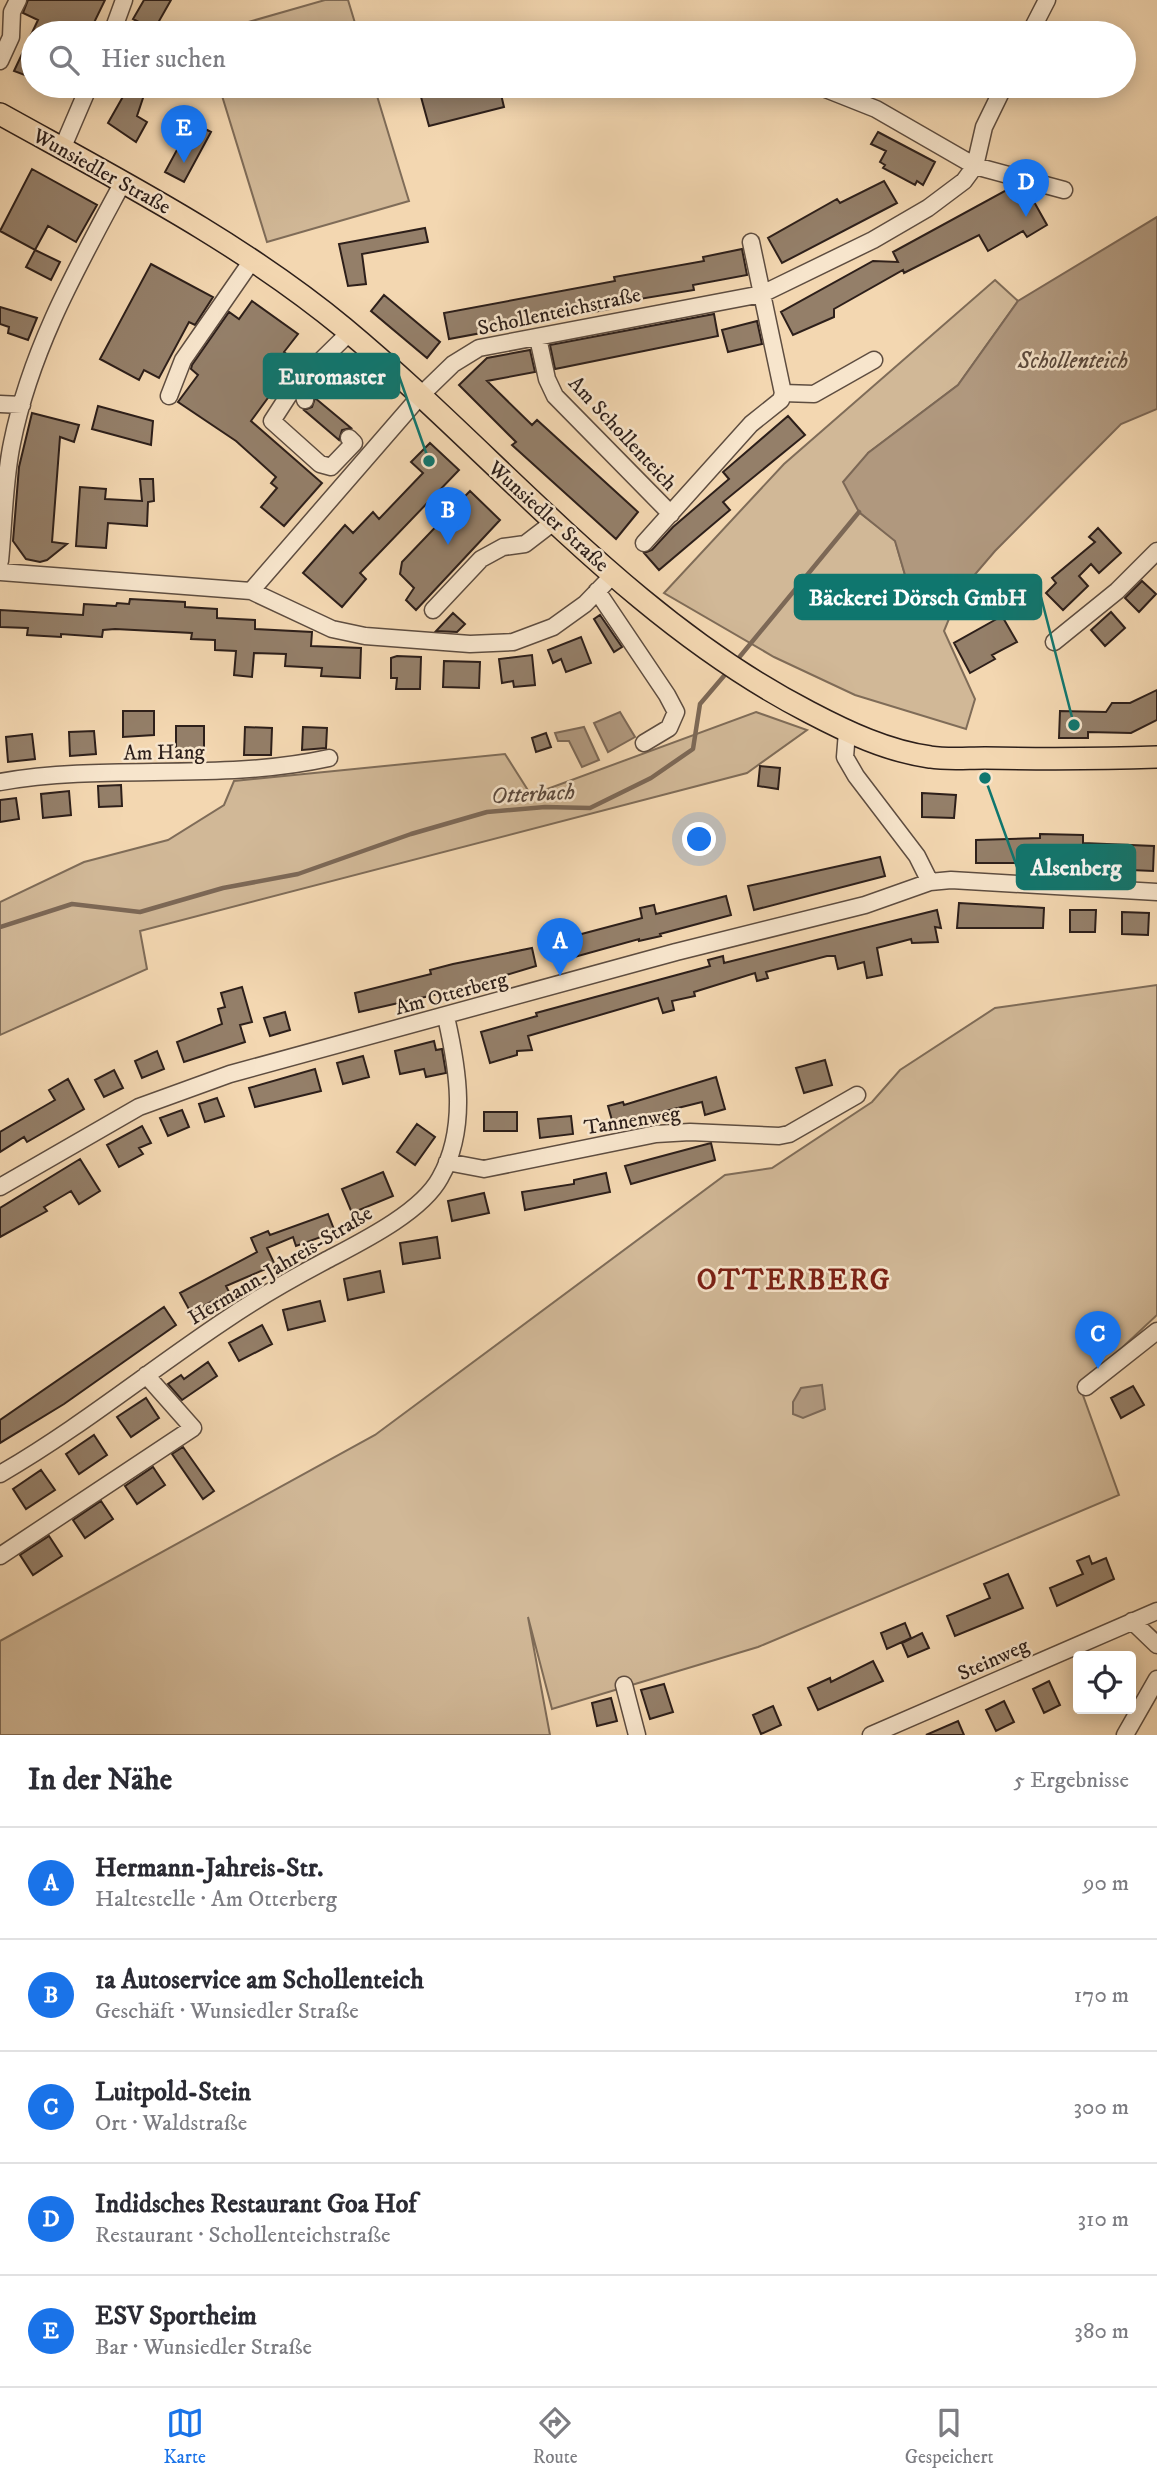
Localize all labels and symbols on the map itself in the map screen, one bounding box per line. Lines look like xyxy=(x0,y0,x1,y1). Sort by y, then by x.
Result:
pin: E xyxy=(161,105,207,163)
street label: Wunsiedler Straße xyxy=(27,123,175,221)
pin: D xyxy=(1003,159,1049,217)
street label: Schollenteichstraße xyxy=(475,282,643,342)
water label: Schollenteich xyxy=(1017,347,1128,376)
callout: Euromaster xyxy=(264,354,399,398)
text: Euromaster xyxy=(278,363,386,392)
street label: Am Schollenteich xyxy=(562,371,682,497)
street label: Wunsiedler Straße xyxy=(482,455,614,578)
pin: B xyxy=(425,487,471,545)
callout: Bäckerei Dörsch GmbH xyxy=(795,575,1041,619)
text: Bäckerei Dörsch GmbH xyxy=(809,584,1027,613)
street label: Am Hang xyxy=(123,739,206,767)
water label: Otterbach xyxy=(490,778,576,811)
your location xyxy=(682,822,716,856)
callout: Alsenberg xyxy=(1017,845,1135,889)
text: Alsenberg xyxy=(1030,854,1122,883)
pin: A xyxy=(537,918,583,976)
street label: Am Otterberg xyxy=(392,966,511,1021)
street label: Tannenweg xyxy=(582,1100,683,1141)
street label: Hermann-Jahreis-Straße xyxy=(184,1200,378,1331)
district label: OTTERBERG xyxy=(697,1263,891,1298)
pin: C xyxy=(1075,1311,1121,1369)
street label: Steinweg xyxy=(954,1632,1034,1687)

